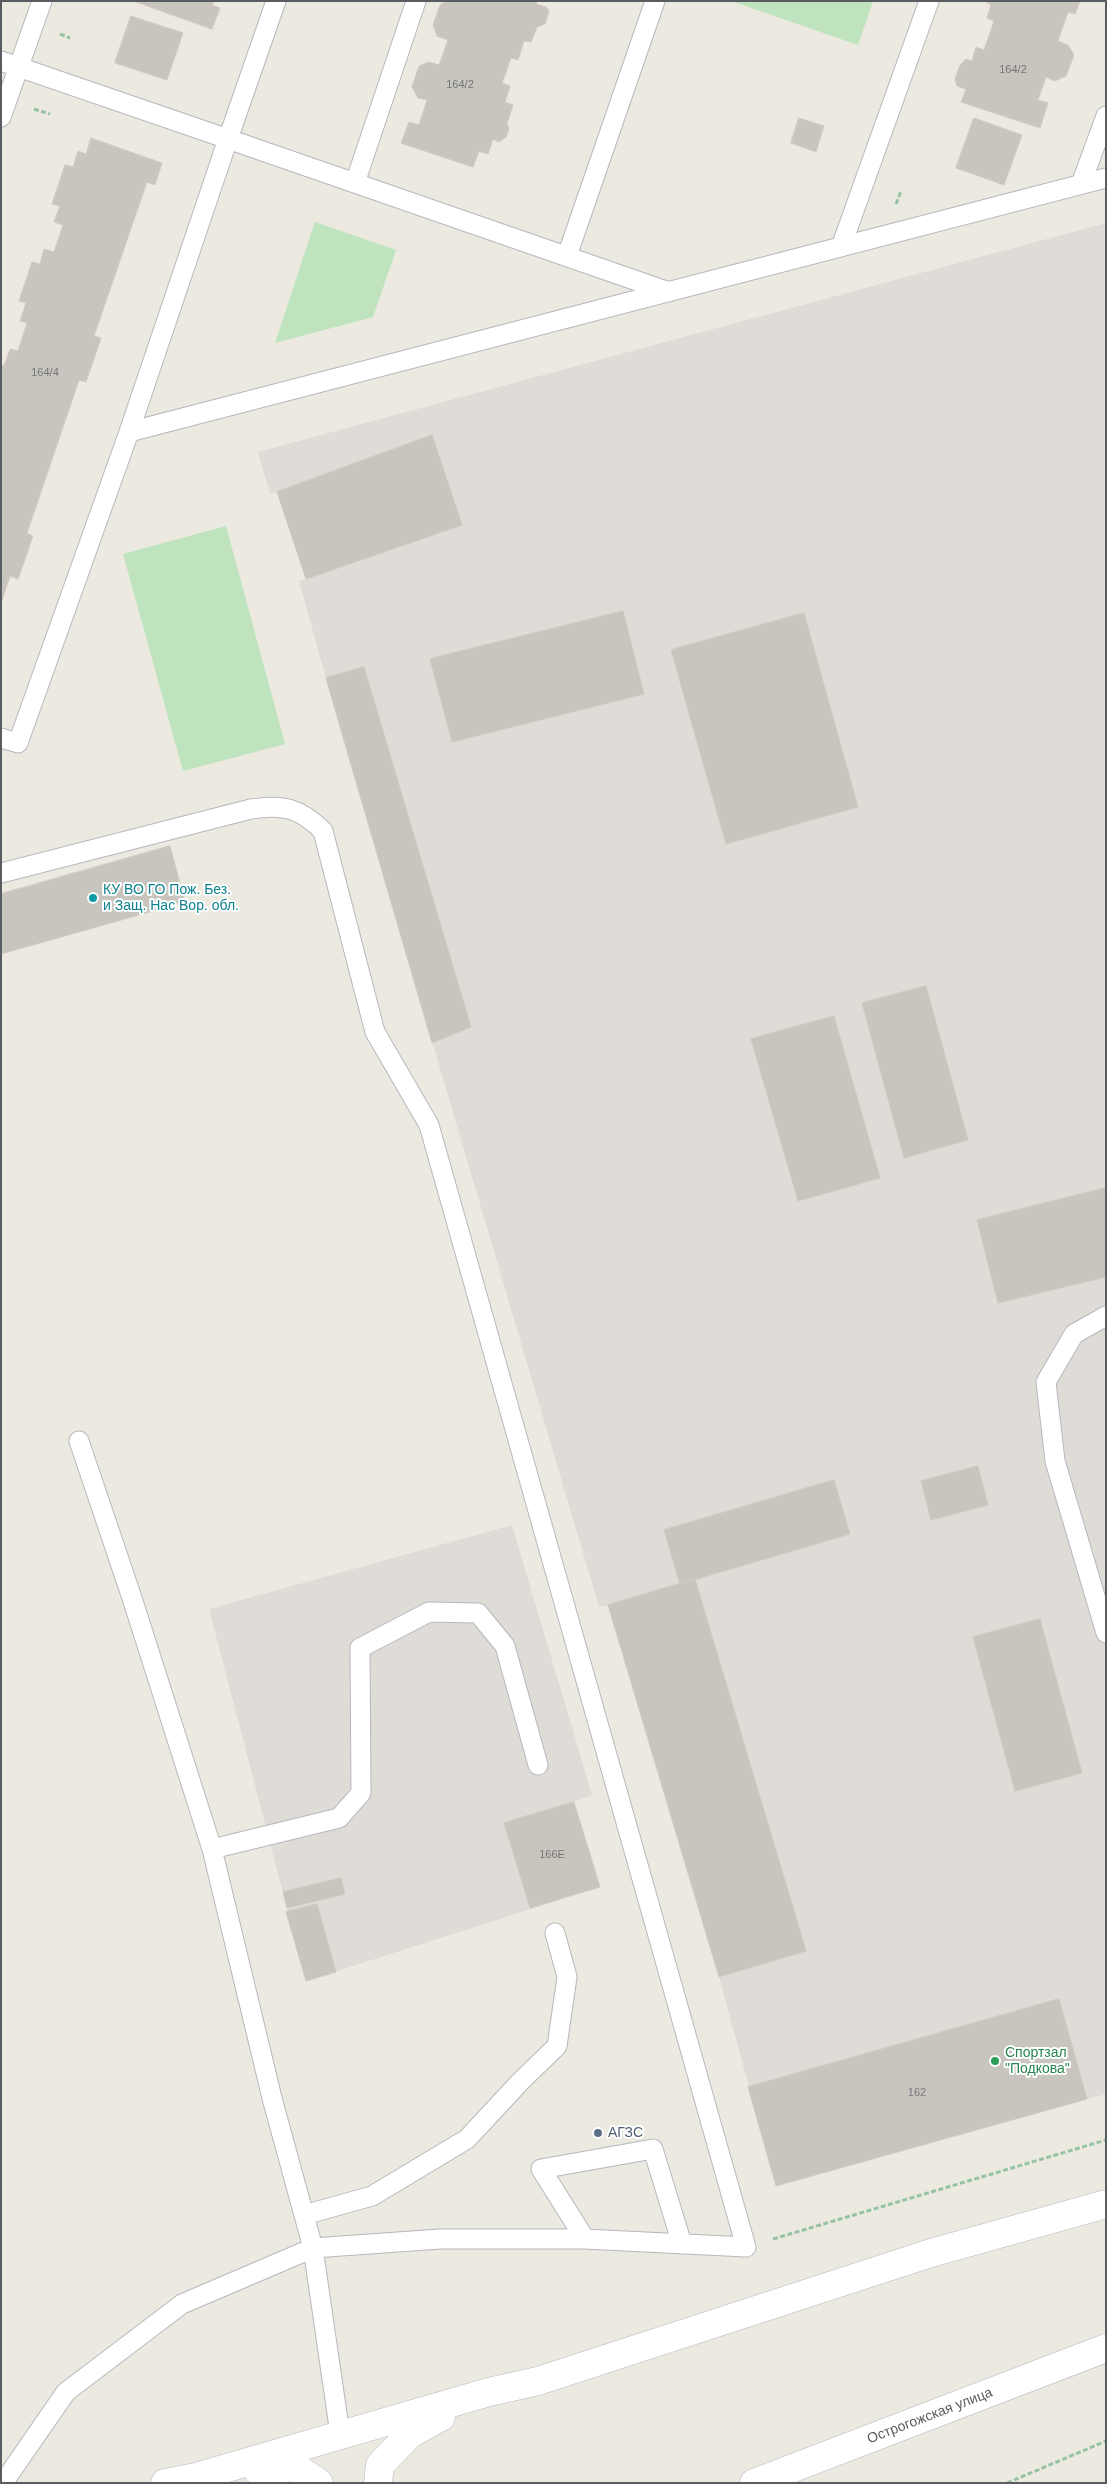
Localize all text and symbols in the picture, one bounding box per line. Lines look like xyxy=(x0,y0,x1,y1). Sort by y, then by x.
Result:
house number: 164/2 xyxy=(999,63,1027,77)
house number: 164/2 xyxy=(446,78,474,92)
house number: 164/4 xyxy=(31,366,59,380)
place label: КУ ВО ГО Пож. Без. и Защ. Нас Вор. обл. xyxy=(103,882,239,914)
marker: КУ ВО ГО Пож. Без. и Защ. Нас Вор. обл. xyxy=(87,892,99,904)
house number: 166Е xyxy=(539,1848,565,1862)
place label: Спортзал "Подкова" xyxy=(1005,2045,1070,2078)
marker: Спортзал "Подкова" xyxy=(989,2055,1001,2067)
house number: 162 xyxy=(908,2086,926,2100)
place label: АГЗС xyxy=(608,2125,643,2141)
marker: АГЗС xyxy=(592,2127,604,2139)
street label: Острогожская улица xyxy=(865,2384,995,2448)

